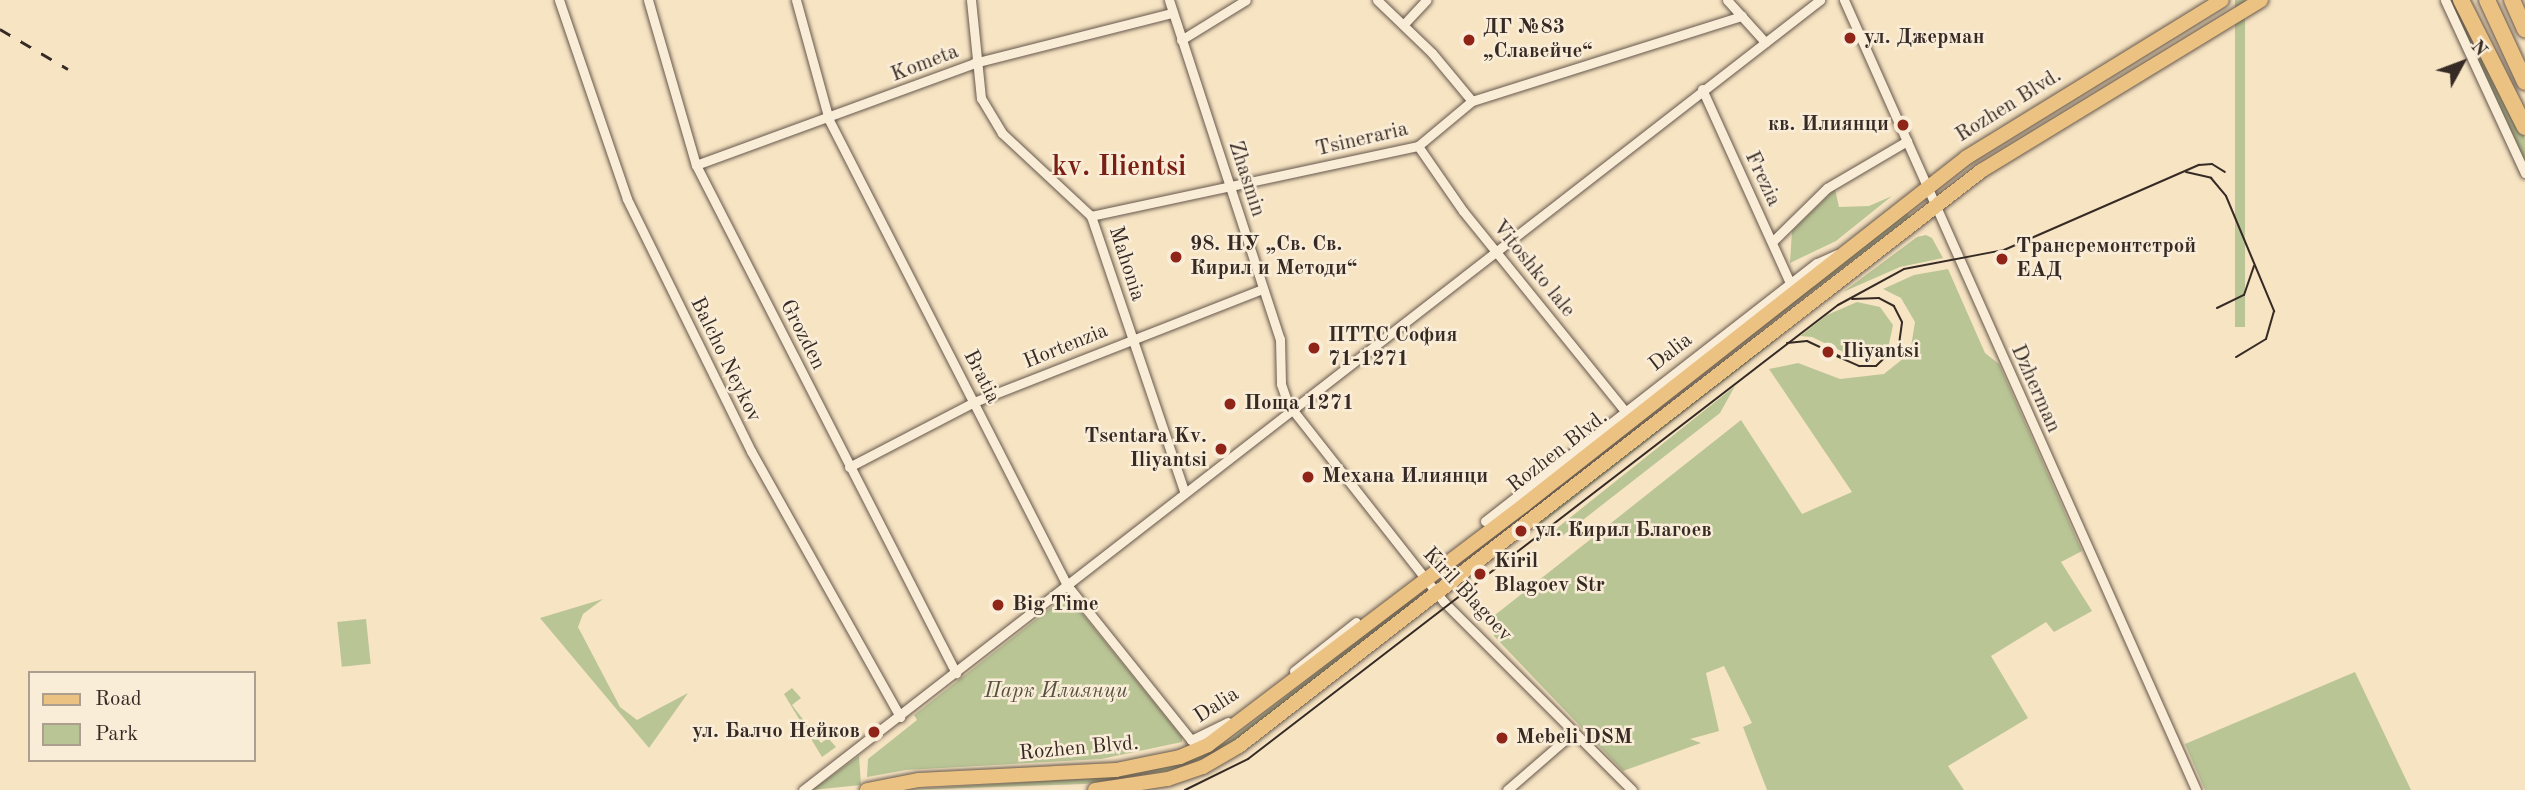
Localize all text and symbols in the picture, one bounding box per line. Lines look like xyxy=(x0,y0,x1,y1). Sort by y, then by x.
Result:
place label: ДГ №83 „Славейче“ xyxy=(1483,15,1593,65)
place label: ул. Джерман xyxy=(1864,25,1985,51)
north arrow xyxy=(2427,28,2497,98)
marker: ул. Джерман xyxy=(1842,30,1858,46)
marker: ДГ №83 „Славейче“ xyxy=(1461,32,1477,48)
text: N xyxy=(2466,37,2490,61)
street label: Kometa xyxy=(888,40,962,88)
street label: Rozhen Blvd. xyxy=(1951,63,2067,149)
place label: кв. Илиянци xyxy=(1768,112,1889,138)
street label: Tsineraria xyxy=(1313,117,1411,163)
marker: кв. Илиянци xyxy=(1895,117,1911,133)
street label: Zhasmin xyxy=(1222,138,1270,220)
street label: Frezia xyxy=(1738,148,1786,210)
district label: kv. Ilientsi xyxy=(1052,151,1186,185)
street label: Vitoshko lale xyxy=(1486,215,1580,323)
street label: Mahonia xyxy=(1102,223,1150,305)
place label: 98. НУ „Св. Св. Кирил и Методи“ xyxy=(1190,232,1357,282)
place label: Трансремонтстрой ЕАД xyxy=(2016,234,2196,284)
marker: 98. НУ „Св. Св. Кирил и Методи“ xyxy=(1168,249,1184,265)
marker: Трансремонтстрой ЕАД xyxy=(1994,251,2010,267)
street label: Balcho Neykov xyxy=(684,293,766,427)
street label: Grozden xyxy=(774,296,830,374)
street label: Hortenzia xyxy=(1020,319,1112,375)
place label: ПТТС София 71-1271 xyxy=(1328,323,1458,373)
street label: Dalia xyxy=(1644,328,1698,378)
place label: Iliyantsi xyxy=(1842,339,1919,365)
marker: ПТТС София 71-1271 xyxy=(1306,340,1322,356)
street label: Dzherman xyxy=(2004,341,2066,437)
marker: Iliyantsi xyxy=(1820,344,1836,360)
street label: Bratia xyxy=(957,346,1005,408)
place label: Поща 1271 xyxy=(1244,391,1354,417)
marker: Поща 1271 xyxy=(1222,396,1238,412)
street label: Rozhen Blvd. xyxy=(1503,405,1613,499)
place label: Tsentara Kv. Iliyantsi xyxy=(1084,424,1207,474)
marker: Tsentara Kv. Iliyantsi xyxy=(1213,441,1229,457)
place label: Механа Илиянци xyxy=(1322,464,1488,490)
marker: Механа Илиянци xyxy=(1300,469,1316,485)
place label: ул. Кирил Благоев xyxy=(1535,518,1712,544)
marker: ул. Кирил Благоев xyxy=(1513,523,1529,539)
street label: Kiril Blagoev xyxy=(1417,542,1517,648)
place label: Kiril Blagoev Str xyxy=(1494,549,1605,599)
marker: Kiril Blagoev Str xyxy=(1472,566,1488,582)
place label: Big Time xyxy=(1012,592,1099,618)
marker: Big Time xyxy=(990,597,1006,613)
legend xyxy=(28,671,256,762)
park label: Парк Илиянци xyxy=(984,679,1128,705)
street label: Dalia xyxy=(1190,682,1244,730)
text: Road xyxy=(95,689,142,710)
place label: ул. Балчо Нейков xyxy=(692,719,860,745)
text: Park xyxy=(95,724,138,745)
marker: ул. Балчо Нейков xyxy=(866,724,882,740)
place label: Mebeli DSM xyxy=(1516,725,1632,751)
marker: Mebeli DSM xyxy=(1494,730,1510,746)
street label: Rozhen Blvd. xyxy=(1018,731,1140,767)

